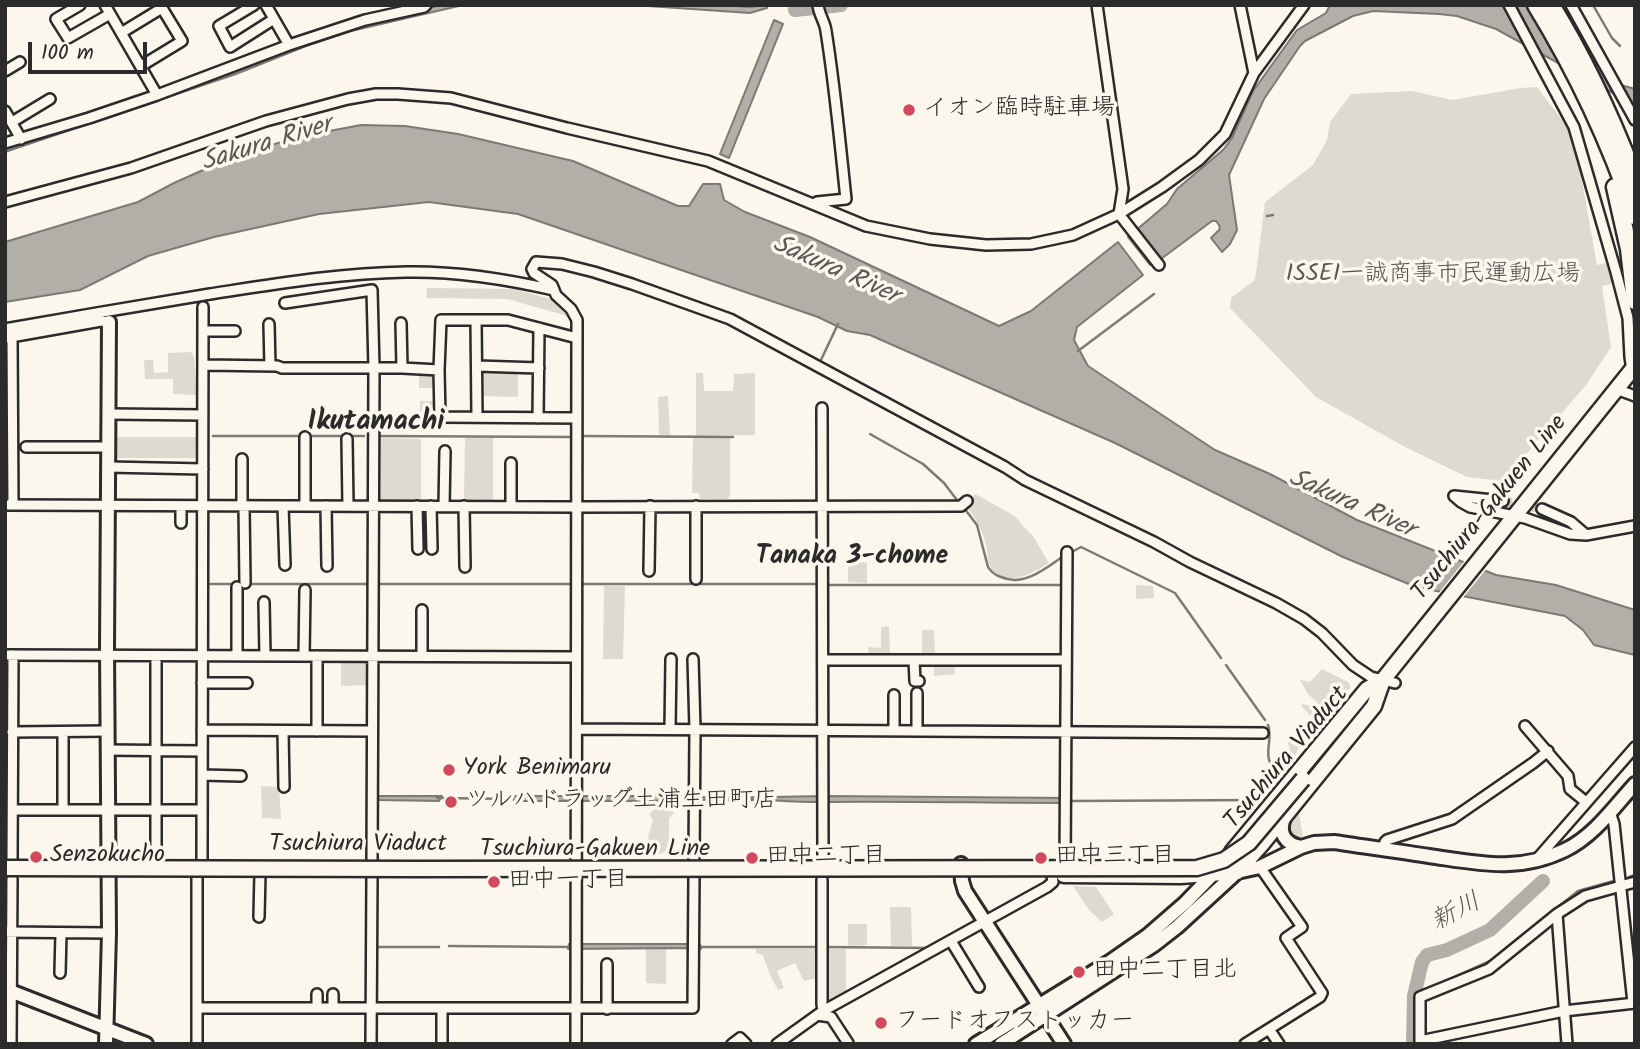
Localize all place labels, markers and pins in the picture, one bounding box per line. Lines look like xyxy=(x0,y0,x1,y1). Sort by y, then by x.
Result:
place label: イオン臨時駐車場 xyxy=(923,96,1115,124)
marker: イオン臨時駐車場 xyxy=(901,102,917,118)
place label: York Benimaru xyxy=(463,756,611,784)
marker: York Benimaru xyxy=(441,762,457,778)
place label: ツルハドラッグ土浦生田町店 xyxy=(465,788,777,816)
marker: ツルハドラッグ土浦生田町店 xyxy=(443,794,459,810)
place label: Senzokucho xyxy=(50,843,165,871)
place label: 田中二丁目 xyxy=(766,844,886,872)
place label: 田中三丁目 xyxy=(1055,844,1175,872)
marker: Senzokucho xyxy=(28,849,44,865)
marker: 田中二丁目 xyxy=(744,850,760,866)
marker: 田中三丁目 xyxy=(1033,850,1049,866)
place label: 田中一丁目 xyxy=(508,868,628,896)
marker: 田中一丁目 xyxy=(486,874,502,890)
place label: 田中二丁目北 xyxy=(1093,958,1237,986)
marker: 田中二丁目北 xyxy=(1071,964,1087,980)
place label: フードオフストッカー xyxy=(895,1009,1135,1037)
marker: フードオフストッカー xyxy=(873,1015,889,1031)

